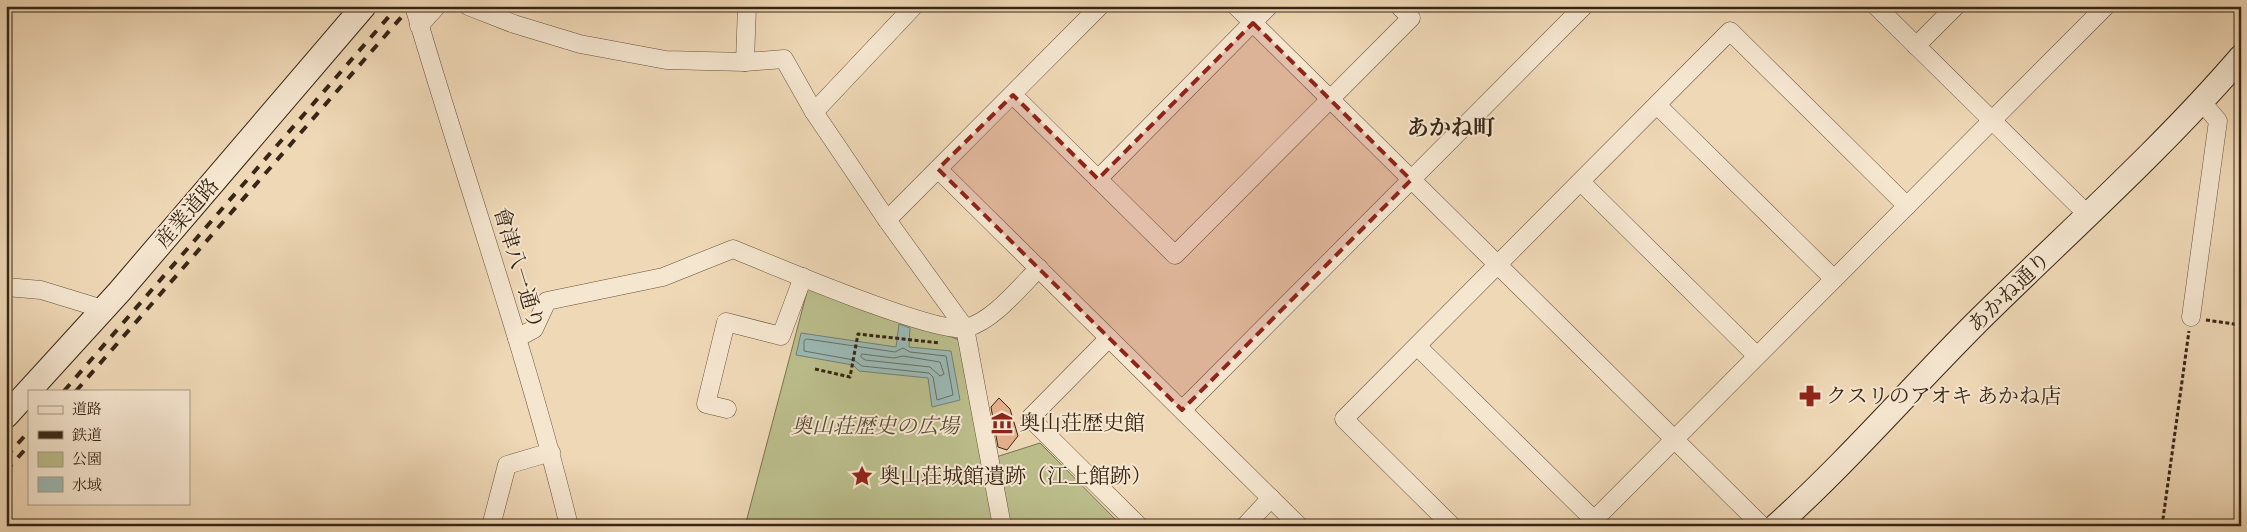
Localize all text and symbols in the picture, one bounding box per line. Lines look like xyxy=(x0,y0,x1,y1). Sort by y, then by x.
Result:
district label: あかね町 xyxy=(1407,114,1495,146)
street label: 産業道路 xyxy=(150,173,227,256)
street label: 會津八一通り xyxy=(484,204,550,333)
street label: あかね通り xyxy=(1962,246,2059,341)
pharmacy icon: クスリのアオキ あかね店 xyxy=(1797,383,1823,409)
place label: クスリのアオキ あかね店 xyxy=(1826,383,2061,413)
legend xyxy=(28,390,190,504)
text: 道路 xyxy=(72,400,102,421)
museum icon: 奥山荘歴史館 xyxy=(989,410,1015,436)
place label: 奥山荘歴史館 xyxy=(1019,410,1145,440)
park label: 奥山荘歴史の広場 xyxy=(791,413,961,443)
text: 鉄道 xyxy=(72,426,102,447)
text: 公園 xyxy=(72,450,102,471)
place icon: 奥山荘城館遺跡（江上館跡） xyxy=(849,463,875,489)
place label: 奥山荘城館遺跡（江上館跡） xyxy=(879,463,1152,493)
text: 水域 xyxy=(72,476,102,497)

